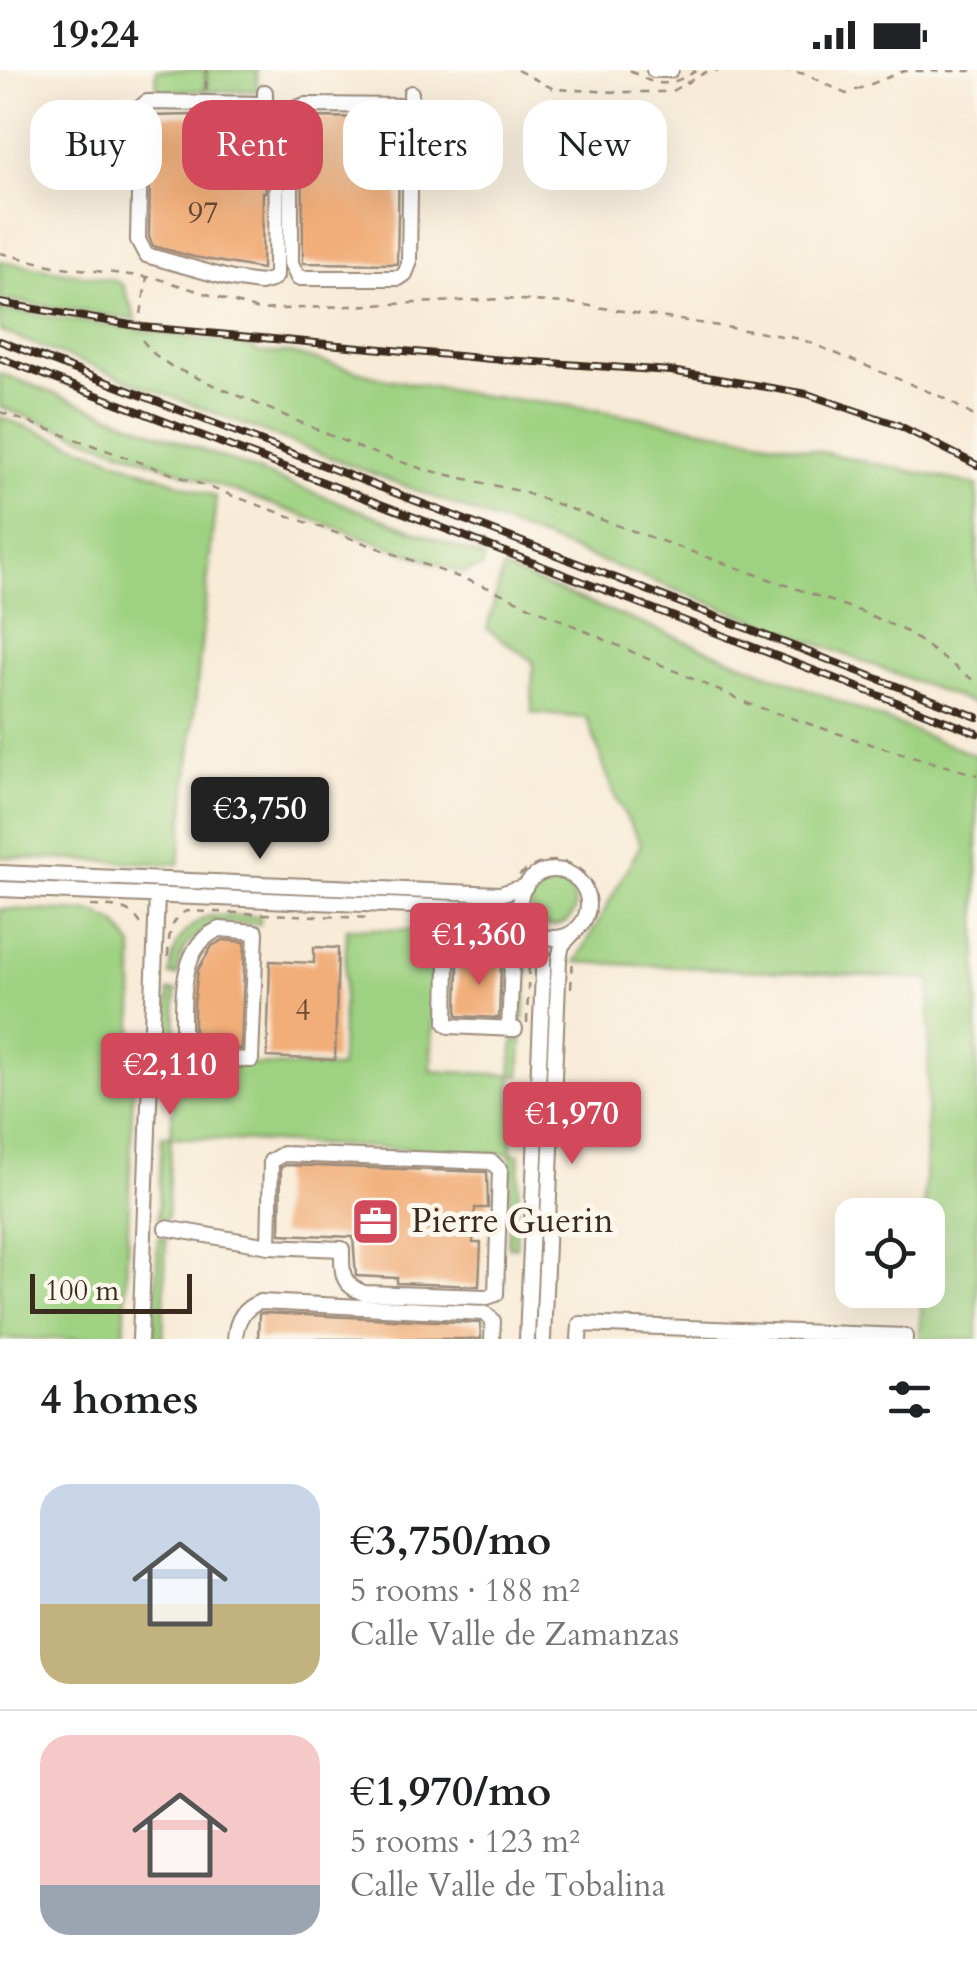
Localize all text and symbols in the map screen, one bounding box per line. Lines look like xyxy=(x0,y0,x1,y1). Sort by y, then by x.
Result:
text: 19:24 xyxy=(50,9,139,61)
chip: Buy xyxy=(30,100,162,190)
chip: Rent xyxy=(182,100,323,190)
chip: Filters xyxy=(343,100,503,190)
chip: New xyxy=(523,100,667,190)
house number: 97 xyxy=(188,193,218,234)
pin: €3,750 xyxy=(179,777,341,862)
text: €3,750 xyxy=(213,787,307,831)
pin: €1,360 xyxy=(398,903,560,988)
text: €1,360 xyxy=(432,913,526,957)
house number: 4 xyxy=(295,990,311,1031)
pin: €2,110 xyxy=(89,1033,251,1118)
text: €2,110 xyxy=(123,1043,217,1087)
pin: €1,970 xyxy=(491,1082,653,1167)
text: €1,970 xyxy=(525,1092,619,1136)
office icon: Pierre Guerin xyxy=(350,1195,402,1247)
place label: Pierre Guerin xyxy=(411,1197,614,1245)
map controls xyxy=(835,1198,945,1308)
button: locate xyxy=(835,1198,945,1308)
scale bar xyxy=(30,1269,192,1314)
text: 100 m xyxy=(45,1272,119,1310)
text: 4 homes xyxy=(40,1371,198,1428)
icon: filters xyxy=(882,1372,937,1427)
text: €3,750/mo xyxy=(350,1512,551,1569)
icon: home xyxy=(120,1524,240,1644)
text: 5 rooms · 188 m² xyxy=(350,1569,580,1613)
text: Calle Valle de Zamanzas xyxy=(350,1613,679,1657)
text: €1,970/mo xyxy=(350,1763,551,1820)
icon: home xyxy=(120,1775,240,1895)
text: 5 rooms · 123 m² xyxy=(350,1820,580,1864)
text: Calle Valle de Tobalina xyxy=(350,1864,666,1908)

